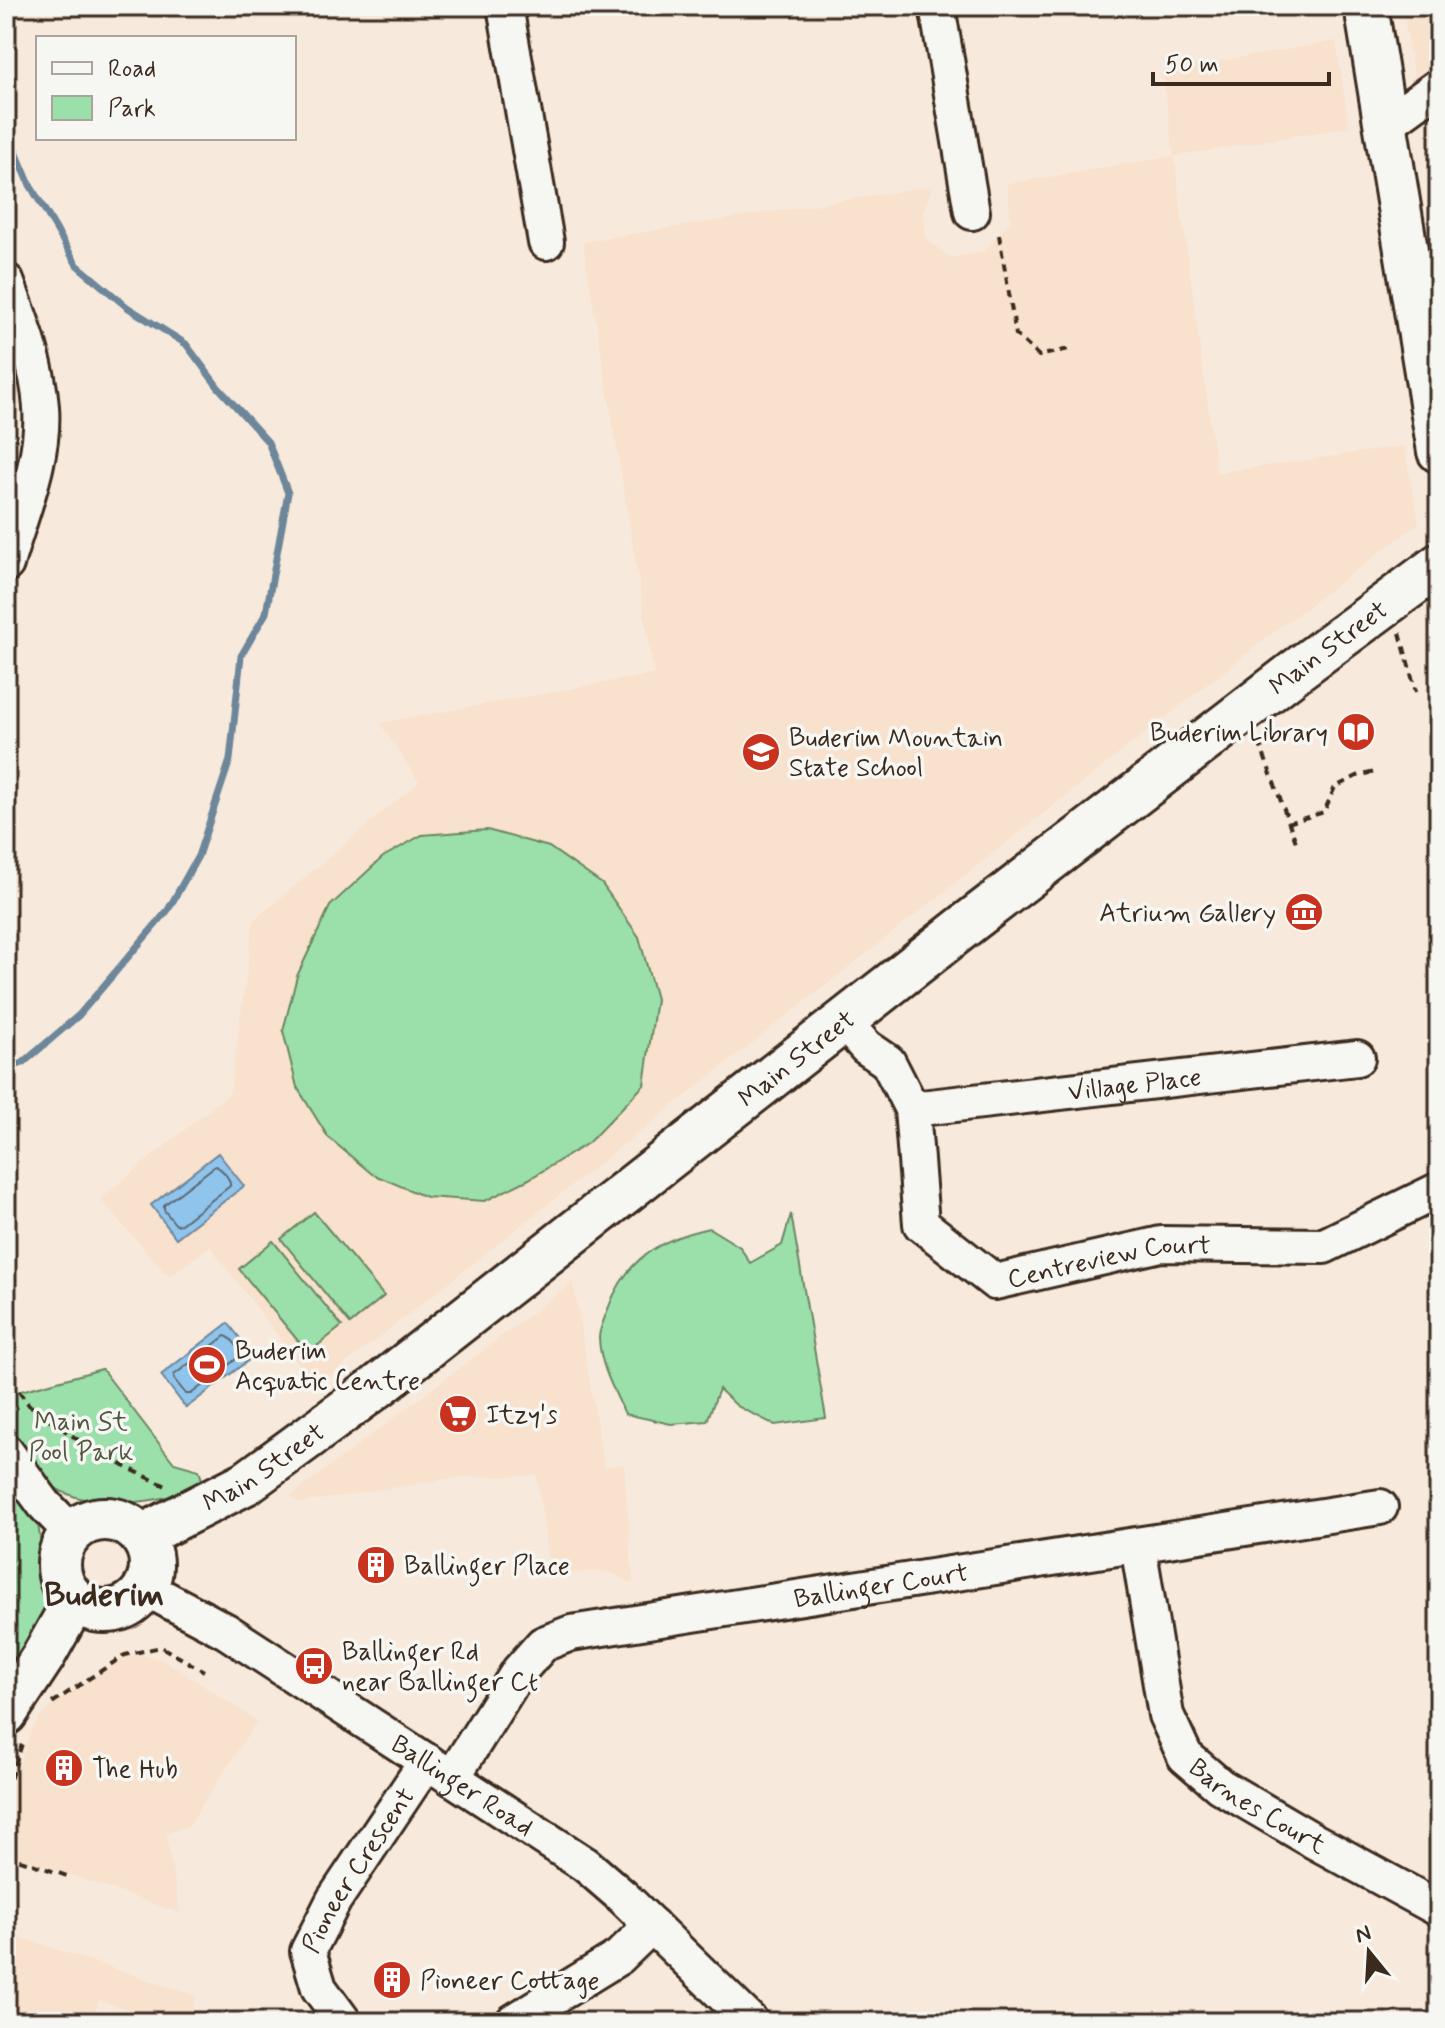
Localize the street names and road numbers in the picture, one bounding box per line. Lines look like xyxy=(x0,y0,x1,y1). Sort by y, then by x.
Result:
street label: Main Street xyxy=(1263,594,1395,704)
street label: Main Street xyxy=(732,1003,863,1116)
street label: Village Place xyxy=(1066,1061,1203,1110)
street label: Centreview Court xyxy=(1004,1229,1211,1298)
street label: Main Street xyxy=(198,1416,332,1521)
street label: Ballinger Court xyxy=(792,1556,971,1617)
street label: Ballinger Road xyxy=(384,1728,539,1845)
street label: Barnes Court xyxy=(1181,1752,1331,1863)
street label: Pioneer Crescent xyxy=(295,1781,424,1959)

